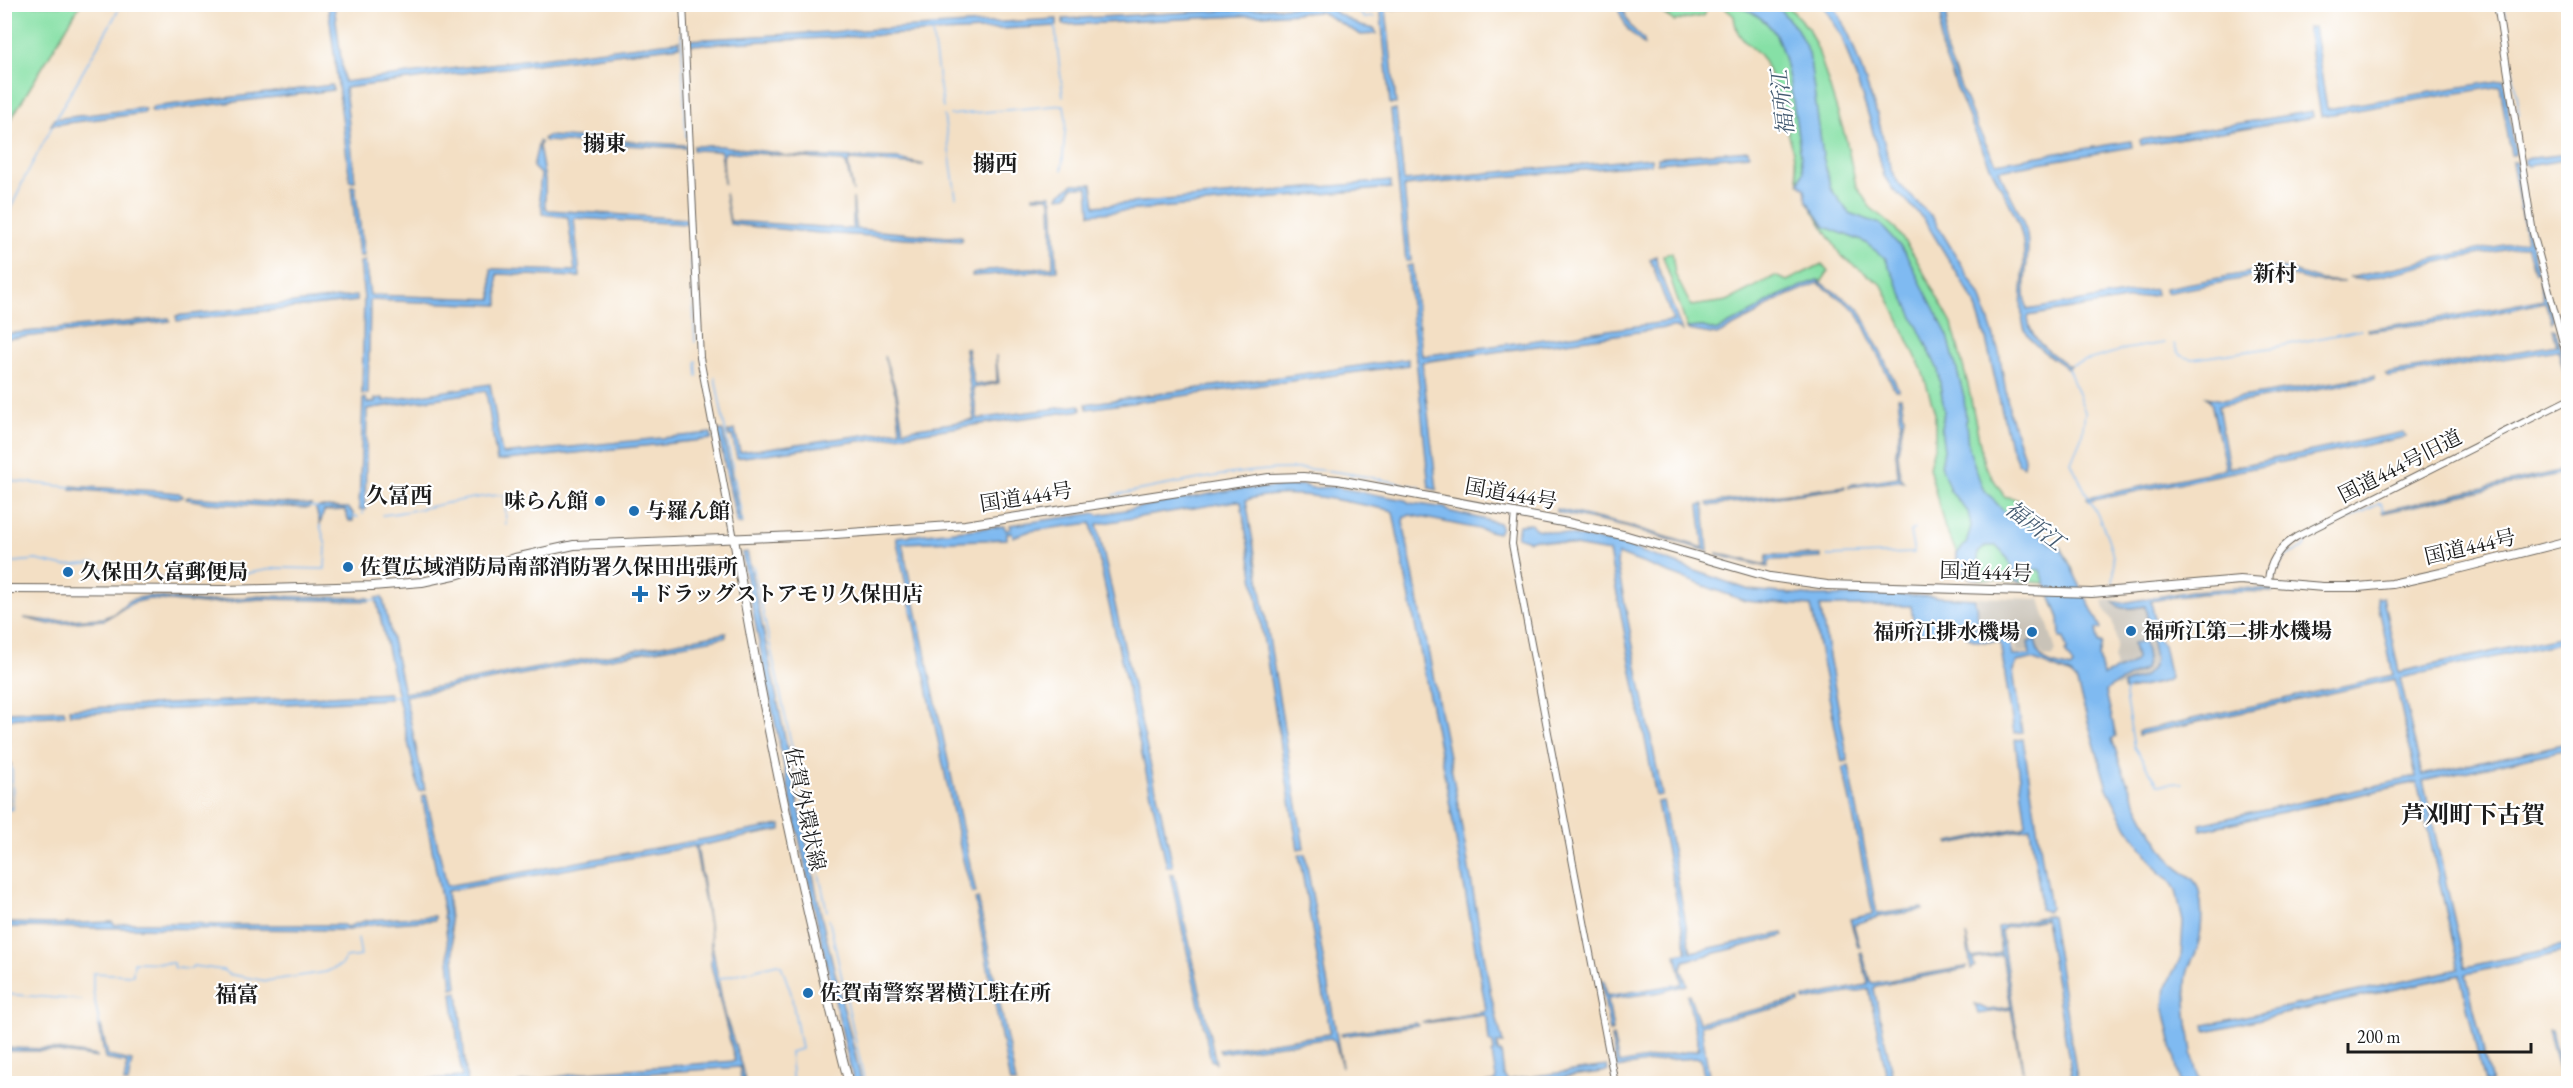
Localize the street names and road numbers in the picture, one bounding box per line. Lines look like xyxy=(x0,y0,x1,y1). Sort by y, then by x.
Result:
street label: 国道444号旧道 xyxy=(2333,423,2466,508)
street label: 国道444号 xyxy=(1463,472,1559,515)
street label: 国道444号 xyxy=(978,476,1074,517)
street label: 国道444号 xyxy=(2421,523,2518,570)
street label: 国道444号 xyxy=(1939,556,2033,587)
street label: 佐賀外環状線 xyxy=(779,744,832,873)

